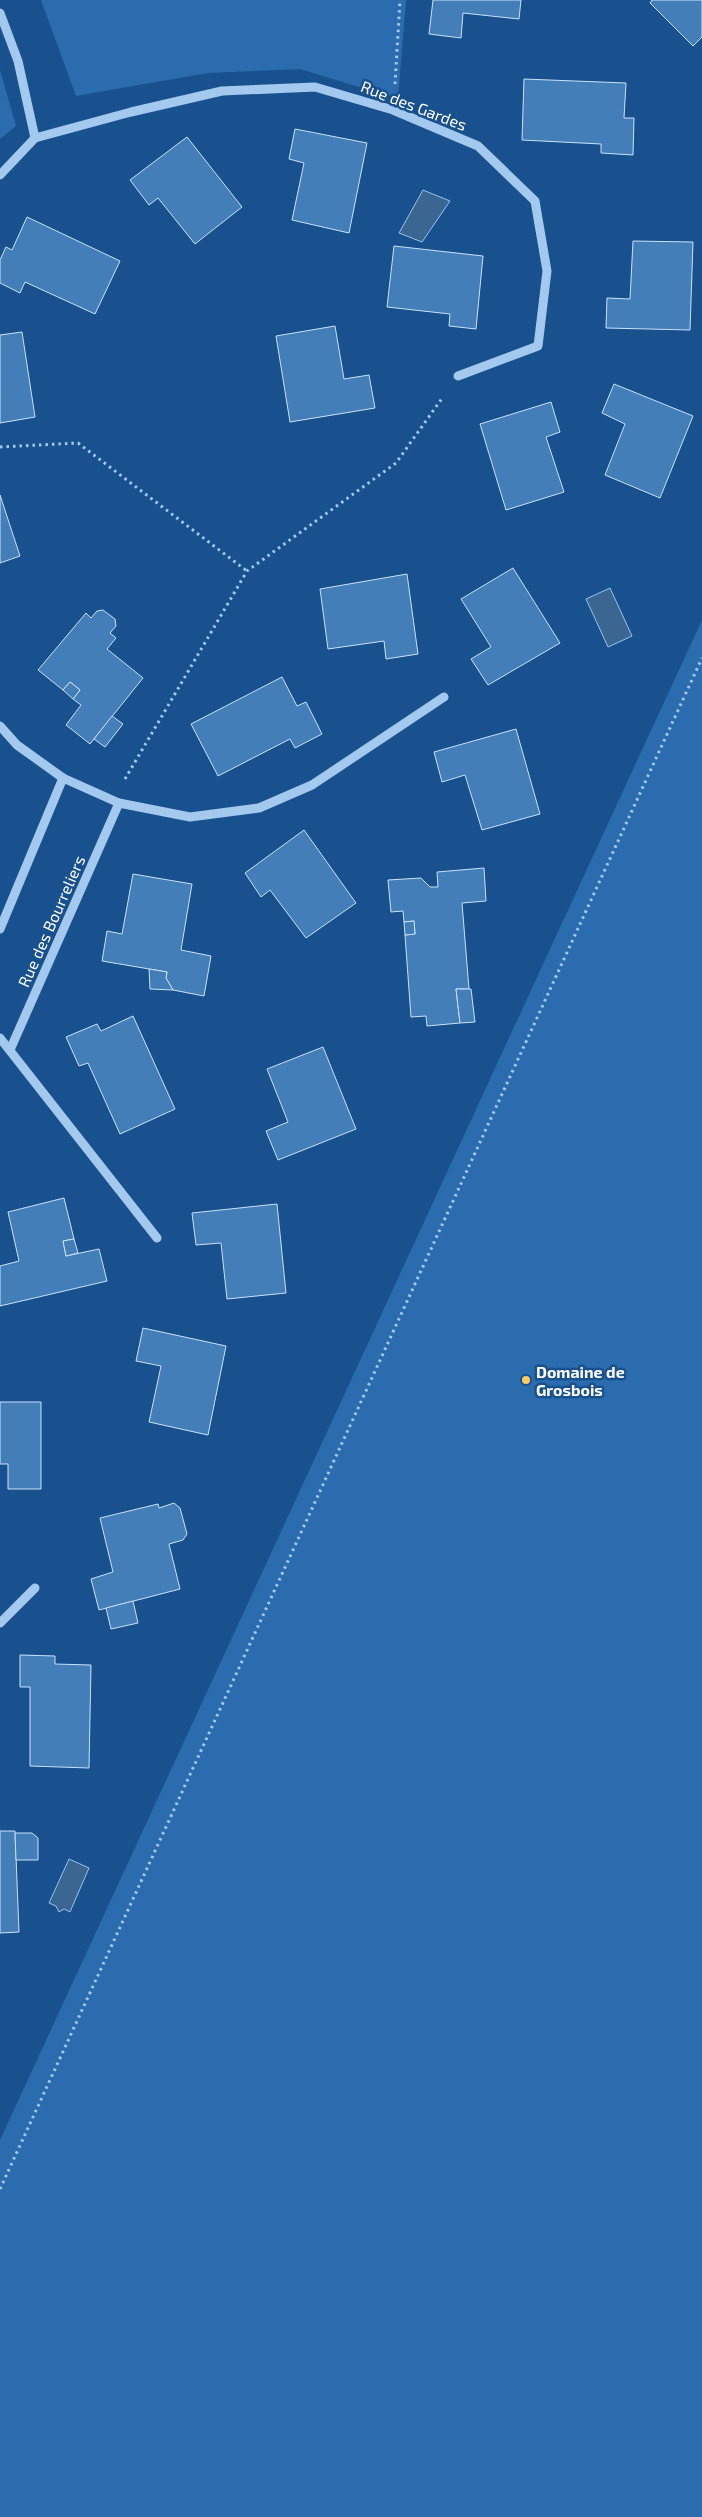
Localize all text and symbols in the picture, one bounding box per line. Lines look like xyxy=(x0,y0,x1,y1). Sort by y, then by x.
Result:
street label: Rue des Gardes xyxy=(358,76,470,134)
street label: Rue des Bourreliers xyxy=(13,852,89,990)
place label: Domaine de Grosbois xyxy=(536,1362,625,1399)
marker: Domaine de Grosbois xyxy=(520,1374,532,1386)

